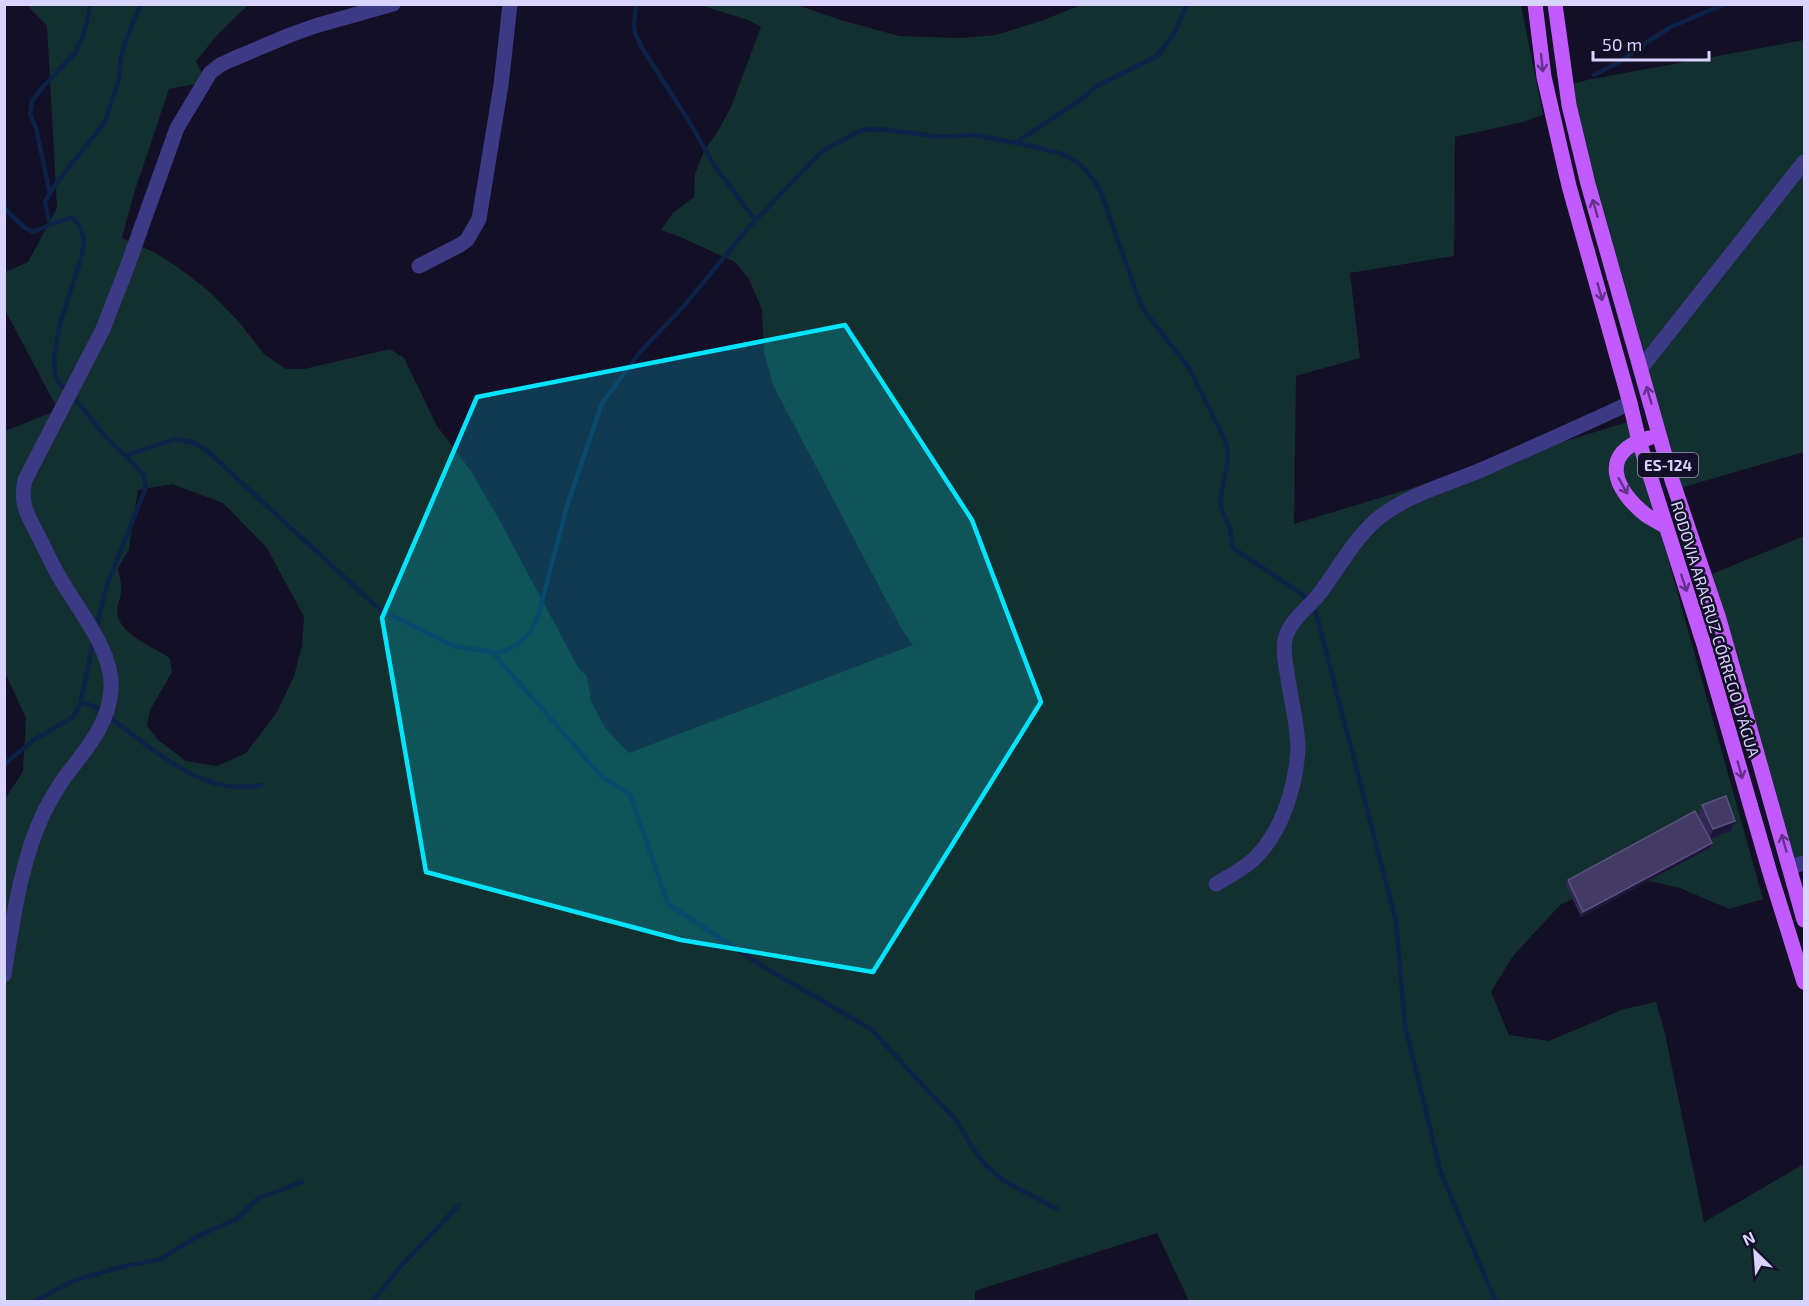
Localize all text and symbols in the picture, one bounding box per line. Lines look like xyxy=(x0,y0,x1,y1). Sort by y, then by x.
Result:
scale bar xyxy=(1593,24,1708,62)
text: 50 m xyxy=(1602,33,1642,55)
one-way arrow xyxy=(1537,52,1548,72)
one-way arrow xyxy=(1589,199,1600,218)
one-way arrow xyxy=(1594,282,1606,301)
one-way arrow xyxy=(1643,386,1654,405)
road number: ES-124 xyxy=(1638,453,1698,477)
one-way arrow xyxy=(1617,477,1629,494)
street label: RODOVIA ARACRUZ CÓRREGO D'ÁGUA xyxy=(1668,499,1764,759)
one-way arrow xyxy=(1679,573,1690,592)
one-way arrow xyxy=(1735,760,1746,779)
one-way arrow xyxy=(1777,834,1789,853)
north arrow xyxy=(1725,1222,1785,1282)
text: N xyxy=(1739,1227,1758,1249)

